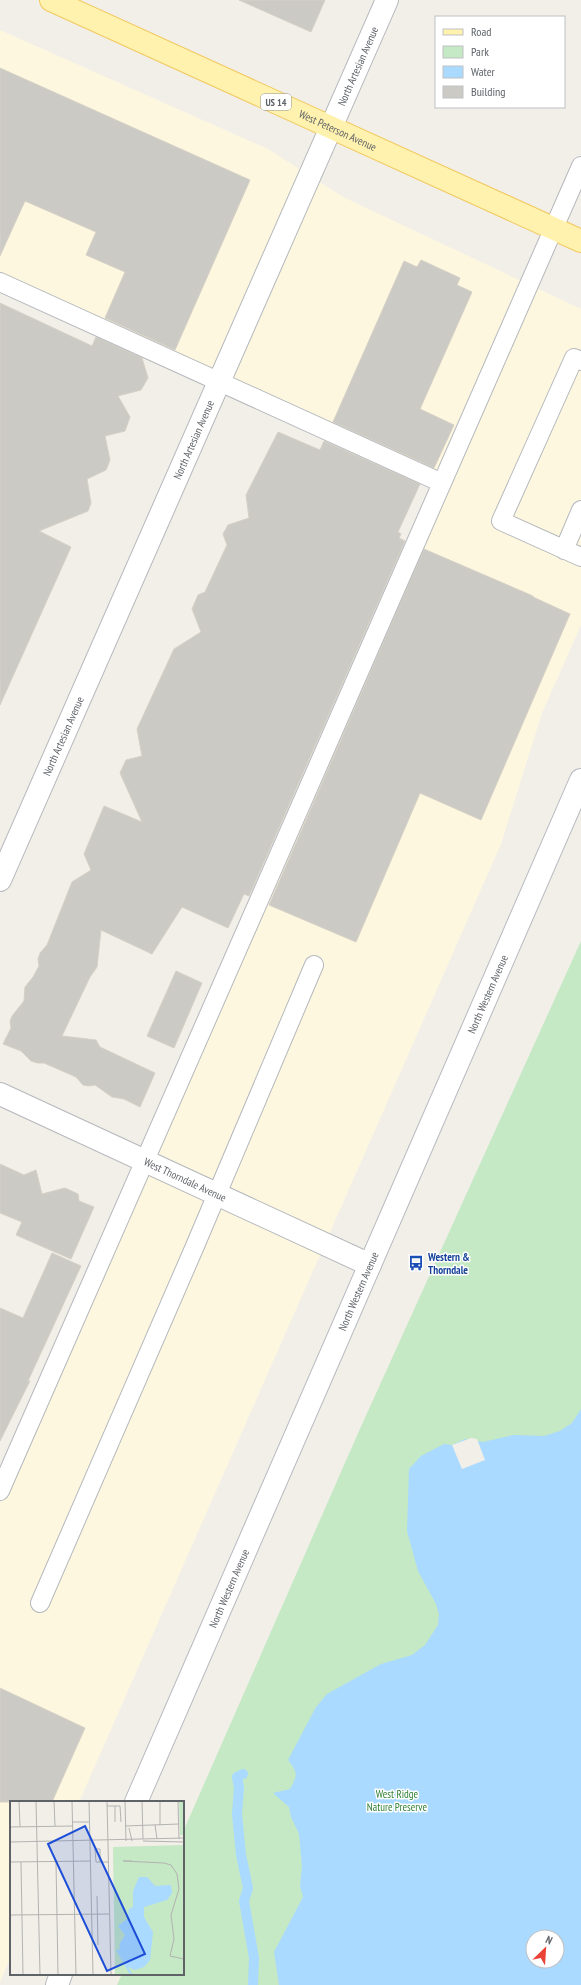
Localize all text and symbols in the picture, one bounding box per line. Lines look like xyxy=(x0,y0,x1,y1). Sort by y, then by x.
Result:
legend xyxy=(435,16,565,108)
street label: North Artesian Avenue xyxy=(334,24,382,108)
text: Road xyxy=(471,24,491,39)
text: Park xyxy=(471,44,489,59)
text: Water xyxy=(471,64,496,79)
text: Building xyxy=(471,84,506,99)
road number: US 14 xyxy=(261,94,291,110)
street label: West Peterson Avenue xyxy=(297,107,379,154)
street label: North Artesian Avenue xyxy=(170,397,217,481)
street label: North Artesian Avenue xyxy=(40,694,87,778)
street label: North Western Avenue xyxy=(464,952,511,1036)
street label: West Thorndale Avenue xyxy=(142,1155,229,1205)
street label: North Western Avenue xyxy=(335,1249,382,1333)
place label: Western & Thorndale xyxy=(427,1250,470,1277)
bus stop icon: Western & Thorndale xyxy=(407,1254,425,1272)
street label: North Western Avenue xyxy=(206,1546,252,1630)
park label: West Ridge Nature Preserve xyxy=(367,1787,428,1814)
inset map xyxy=(10,1801,184,1975)
north arrow xyxy=(525,1929,565,1969)
text: N xyxy=(544,1932,555,1948)

